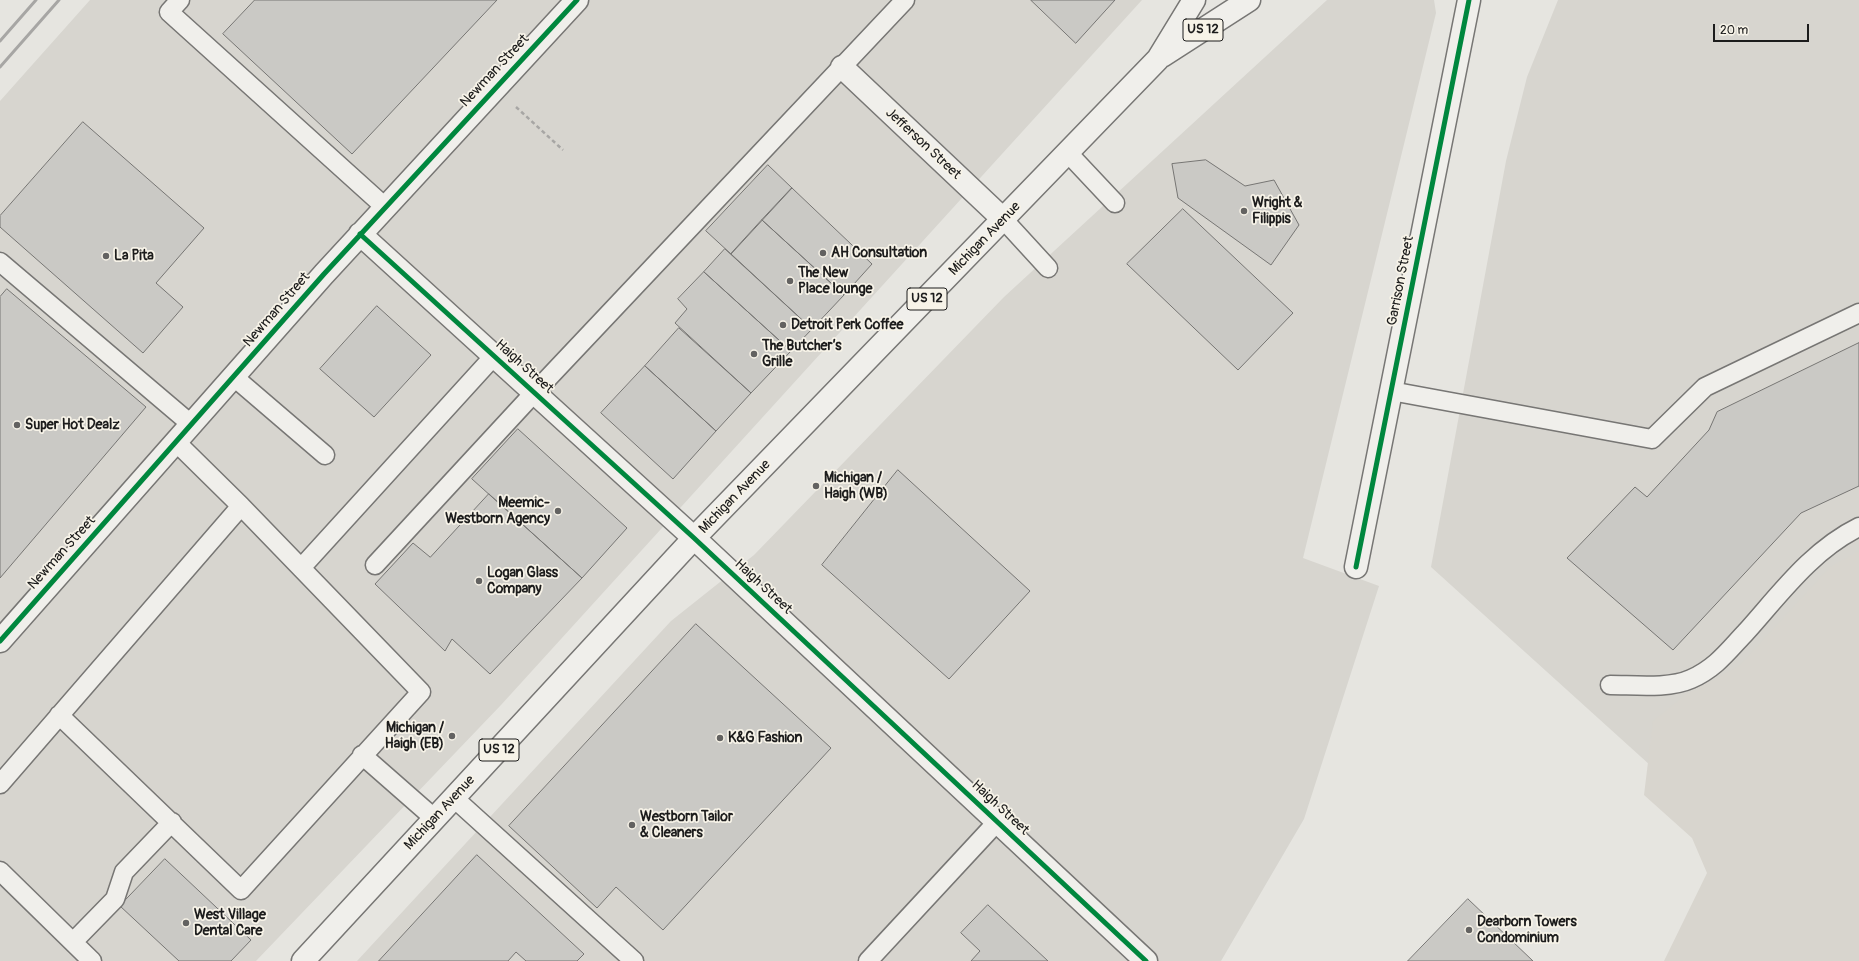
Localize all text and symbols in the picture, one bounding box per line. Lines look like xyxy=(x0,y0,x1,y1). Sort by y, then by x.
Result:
scale bar xyxy=(1715,16,1811,42)
road number: US 12 xyxy=(1183,19,1223,41)
text: 20 m xyxy=(1720,23,1748,38)
street label: Newman Street xyxy=(457,31,533,111)
street label: Jefferson Street xyxy=(882,105,964,183)
place label: Wright & Filippis xyxy=(1252,195,1303,228)
street label: Michigan Avenue xyxy=(946,199,1024,279)
marker: Wright & Filippis xyxy=(1239,206,1249,216)
street label: Garrison Street xyxy=(1384,235,1418,327)
place label: AH Consultation xyxy=(831,245,927,261)
place label: La Pita xyxy=(114,248,154,264)
marker: AH Consultation xyxy=(818,248,828,258)
marker: La Pita xyxy=(101,251,111,261)
place label: The New Place lounge xyxy=(798,265,872,298)
street label: Newman Street xyxy=(240,269,314,351)
marker: The New Place lounge xyxy=(785,276,795,286)
road number: US 12 xyxy=(907,288,947,310)
place label: Detroit Perk Coffee xyxy=(791,317,903,333)
marker: Detroit Perk Coffee xyxy=(778,320,788,330)
street label: Haigh Street xyxy=(491,336,557,398)
place label: The Butcher’s Grille xyxy=(762,338,842,370)
marker: The Butcher’s Grille xyxy=(749,349,759,359)
place label: Super Hot Dealz xyxy=(25,417,120,433)
marker: Super Hot Dealz xyxy=(12,420,22,430)
street label: Michigan Avenue xyxy=(696,457,774,537)
place label: Michigan / Haigh (WB) xyxy=(824,470,888,502)
marker: Michigan / Haigh (WB) xyxy=(811,481,821,491)
place label: Meemic- Westborn Agency xyxy=(445,495,550,528)
marker: Meemic- Westborn Agency xyxy=(553,506,563,516)
street label: Newman Street xyxy=(25,513,99,593)
street label: Haigh Street xyxy=(731,556,795,618)
place label: Logan Glass Company xyxy=(487,565,558,598)
marker: Logan Glass Company xyxy=(474,576,484,586)
place label: Michigan / Haigh (EB) xyxy=(385,720,444,752)
place label: K&G Fashion xyxy=(728,730,802,746)
marker: Michigan / Haigh (EB) xyxy=(447,731,457,741)
marker: K&G Fashion xyxy=(715,733,725,743)
road number: US 12 xyxy=(479,739,519,761)
street label: Michigan Avenue xyxy=(401,772,479,854)
street label: Haigh Street xyxy=(968,777,1032,839)
place label: Westborn Tailor & Cleaners xyxy=(640,809,733,842)
marker: Westborn Tailor & Cleaners xyxy=(627,820,637,830)
place label: West Village Dental Care xyxy=(194,907,266,940)
place label: Dearborn Towers Condominium xyxy=(1477,914,1577,946)
marker: West Village Dental Care xyxy=(181,918,191,928)
marker: Dearborn Towers Condominium xyxy=(1464,925,1474,935)

